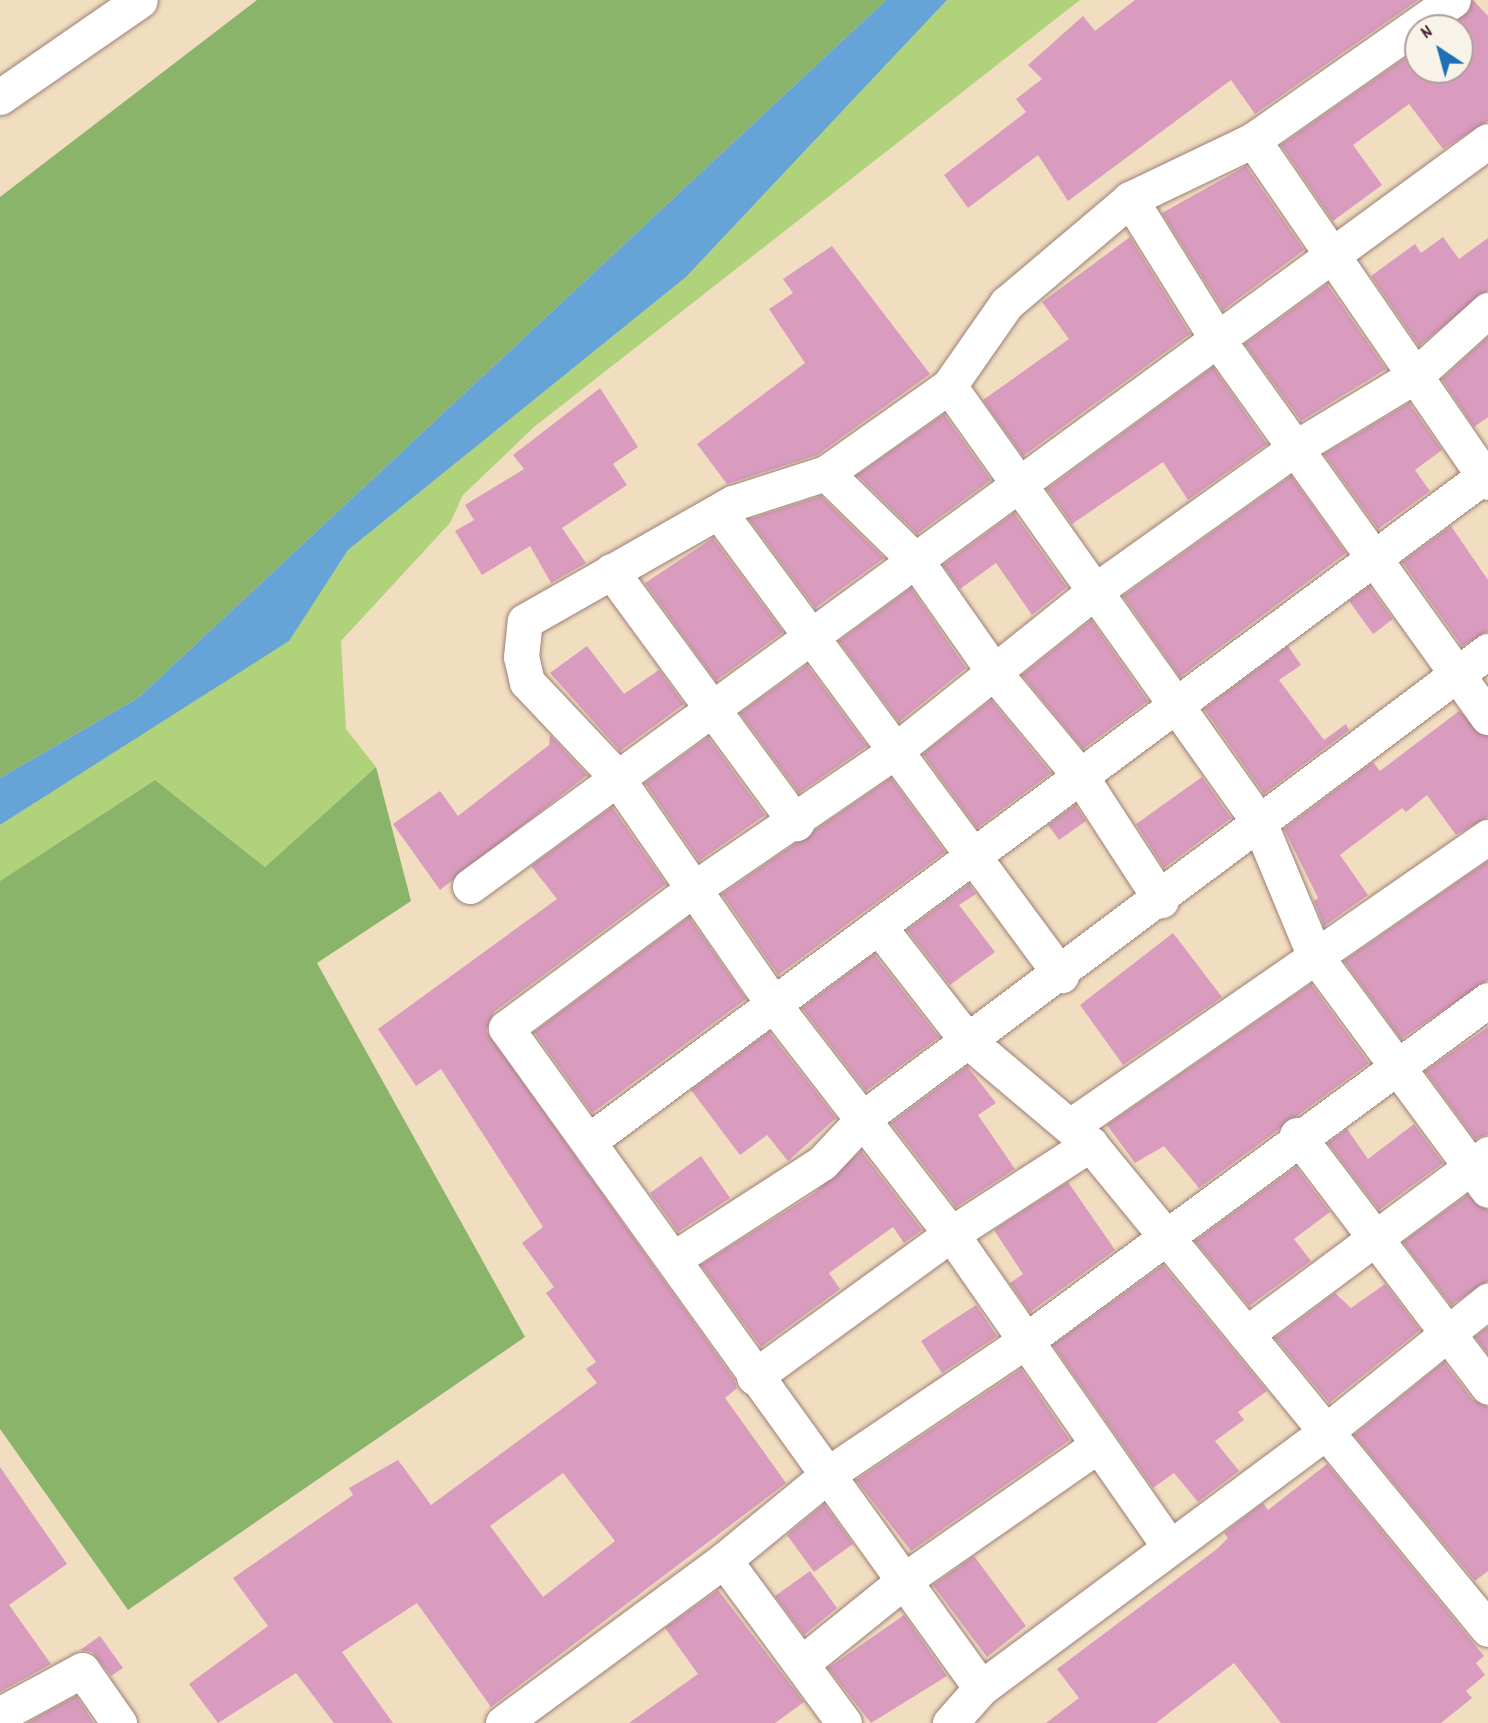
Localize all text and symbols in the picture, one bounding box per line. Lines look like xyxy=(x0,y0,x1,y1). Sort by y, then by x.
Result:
north arrow xyxy=(1404,14,1474,84)
text: N xyxy=(1416,20,1439,47)

